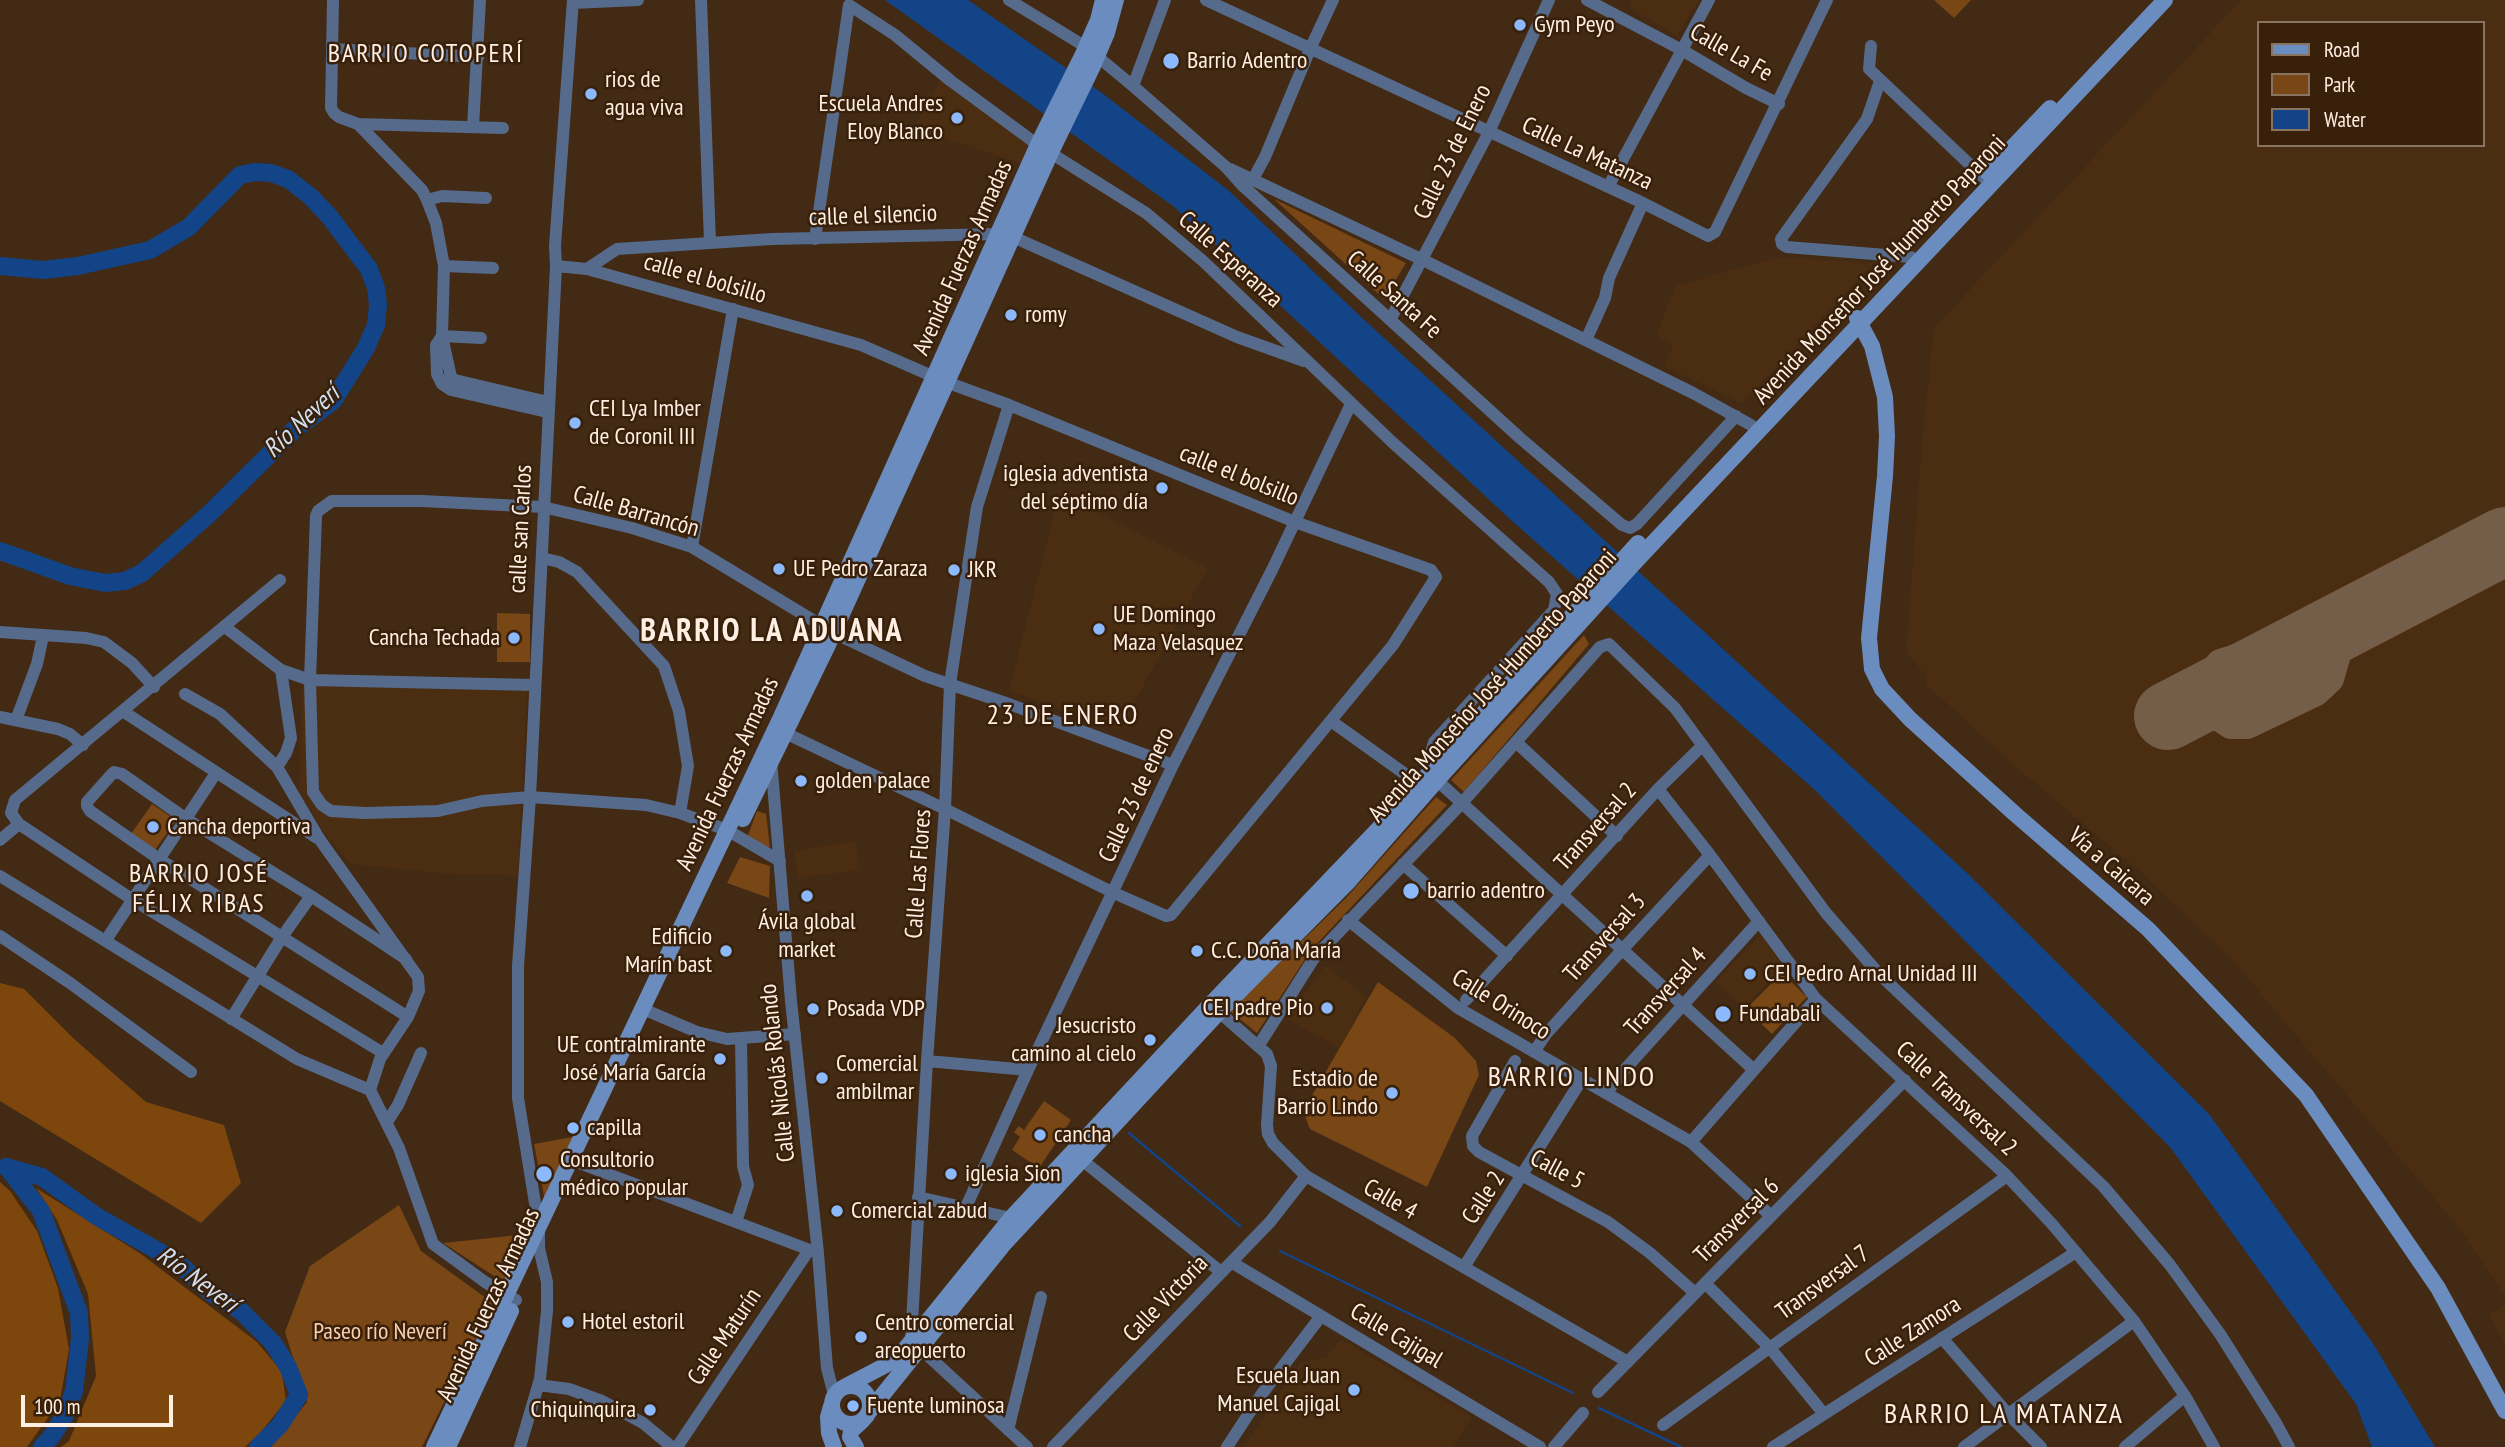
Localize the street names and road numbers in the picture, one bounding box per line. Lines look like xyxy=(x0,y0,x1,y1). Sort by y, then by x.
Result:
street label: Calle La Fe xyxy=(1685,18,1777,88)
street label: Calle 23 de Enero xyxy=(1408,80,1498,224)
street label: Calle La Matanza xyxy=(1517,111,1657,197)
street label: Avenida Monseñor José Humberto Paparoni xyxy=(1748,129,2012,411)
street label: Avenida Fuerzas Armadas xyxy=(907,156,1019,360)
street label: calle el silencio xyxy=(808,199,938,233)
street label: Calle Esperanza xyxy=(1172,206,1288,314)
street label: Calle Santa Fe xyxy=(1341,245,1447,345)
street label: calle el bolsillo xyxy=(640,248,770,310)
street label: calle el bolsillo xyxy=(1175,439,1303,513)
street label: calle san Carlos xyxy=(503,464,539,594)
street label: Calle Barrancón xyxy=(570,480,702,544)
street label: Avenida Monseñor José Humberto Paparoni xyxy=(1363,544,1623,828)
street label: Avenida Fuerzas Armadas xyxy=(671,673,785,875)
street label: Calle 23 de enero xyxy=(1093,723,1181,867)
street label: Transversal 2 xyxy=(1549,777,1643,877)
street label: Calle Las Flores xyxy=(900,808,938,940)
street label: Vía a Caicara xyxy=(2062,822,2160,912)
street label: Transversal 3 xyxy=(1558,888,1652,988)
street label: Transversal 4 xyxy=(1619,942,1713,1042)
street label: Calle Orinoco xyxy=(1446,963,1556,1047)
street label: Calle Nicolás Rolando xyxy=(754,983,802,1163)
street label: Calle Transversal 2 xyxy=(1890,1036,2022,1162)
street label: Calle 5 xyxy=(1525,1144,1589,1196)
street label: Calle 2 xyxy=(1456,1166,1512,1230)
street label: Transversal 6 xyxy=(1688,1172,1786,1270)
street label: Calle 4 xyxy=(1358,1173,1422,1227)
street label: Avenida Fuerzas Armadas xyxy=(432,1204,546,1406)
street label: Transversal 7 xyxy=(1771,1239,1875,1327)
street label: Calle Victoria xyxy=(1118,1250,1214,1348)
street label: Calle Maturín xyxy=(682,1283,768,1391)
street label: Calle Zamora xyxy=(1860,1290,1966,1374)
street label: Calle Cajigal xyxy=(1345,1297,1447,1375)

